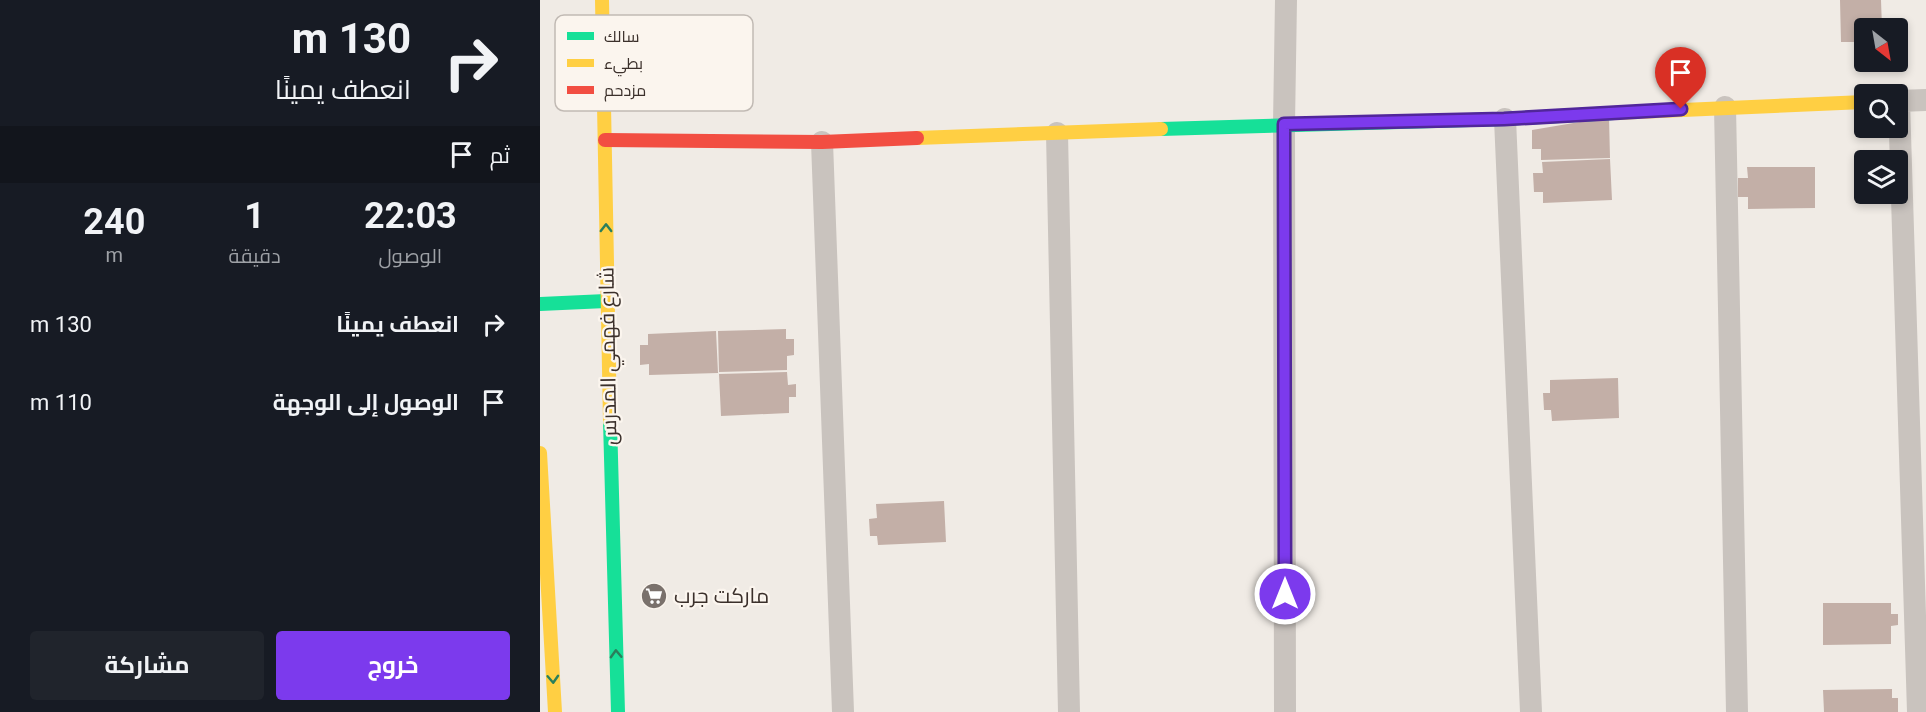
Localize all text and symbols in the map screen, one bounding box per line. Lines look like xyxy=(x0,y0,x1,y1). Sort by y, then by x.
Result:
text: 130 m xyxy=(292,14,411,63)
legend xyxy=(555,15,753,111)
north arrow xyxy=(1854,18,1908,72)
map controls xyxy=(1854,18,1908,204)
icon: right xyxy=(432,24,510,102)
text: سالك xyxy=(604,27,639,46)
pin xyxy=(1655,47,1706,109)
text: بطيء xyxy=(604,54,643,77)
icon: arrive xyxy=(1664,56,1697,89)
text: انعطف يمينًا xyxy=(275,74,411,106)
text: مزدحم xyxy=(604,81,646,102)
button: search xyxy=(1854,84,1908,138)
icon: arrive xyxy=(445,138,478,171)
text: ثم xyxy=(490,143,510,168)
button: layers xyxy=(1854,150,1908,204)
text: 1 xyxy=(244,195,265,237)
text: 22:03 xyxy=(364,195,457,237)
text: 240 xyxy=(83,201,145,243)
one-way arrow xyxy=(600,223,612,232)
text: m xyxy=(106,243,123,267)
text: دقيقة xyxy=(229,244,281,268)
text: الوصول xyxy=(378,244,442,268)
street label: شارع فهمي المدرس xyxy=(594,267,626,445)
icon: right xyxy=(477,308,510,341)
text: 130 m xyxy=(30,312,92,337)
text: انعطف يمينًا xyxy=(336,312,459,337)
icon: arrive xyxy=(477,386,510,419)
text: 110 m xyxy=(30,390,92,415)
text: الوصول إلى الوجهة xyxy=(273,390,459,415)
position arrow xyxy=(1253,562,1317,626)
supermarket icon: ماركت جرب xyxy=(639,581,669,611)
place label: ماركت جرب xyxy=(674,584,769,608)
button: مشاركة xyxy=(30,631,264,700)
button: خروج xyxy=(276,631,510,700)
one-way arrow xyxy=(610,649,622,658)
one-way arrow xyxy=(546,674,559,683)

